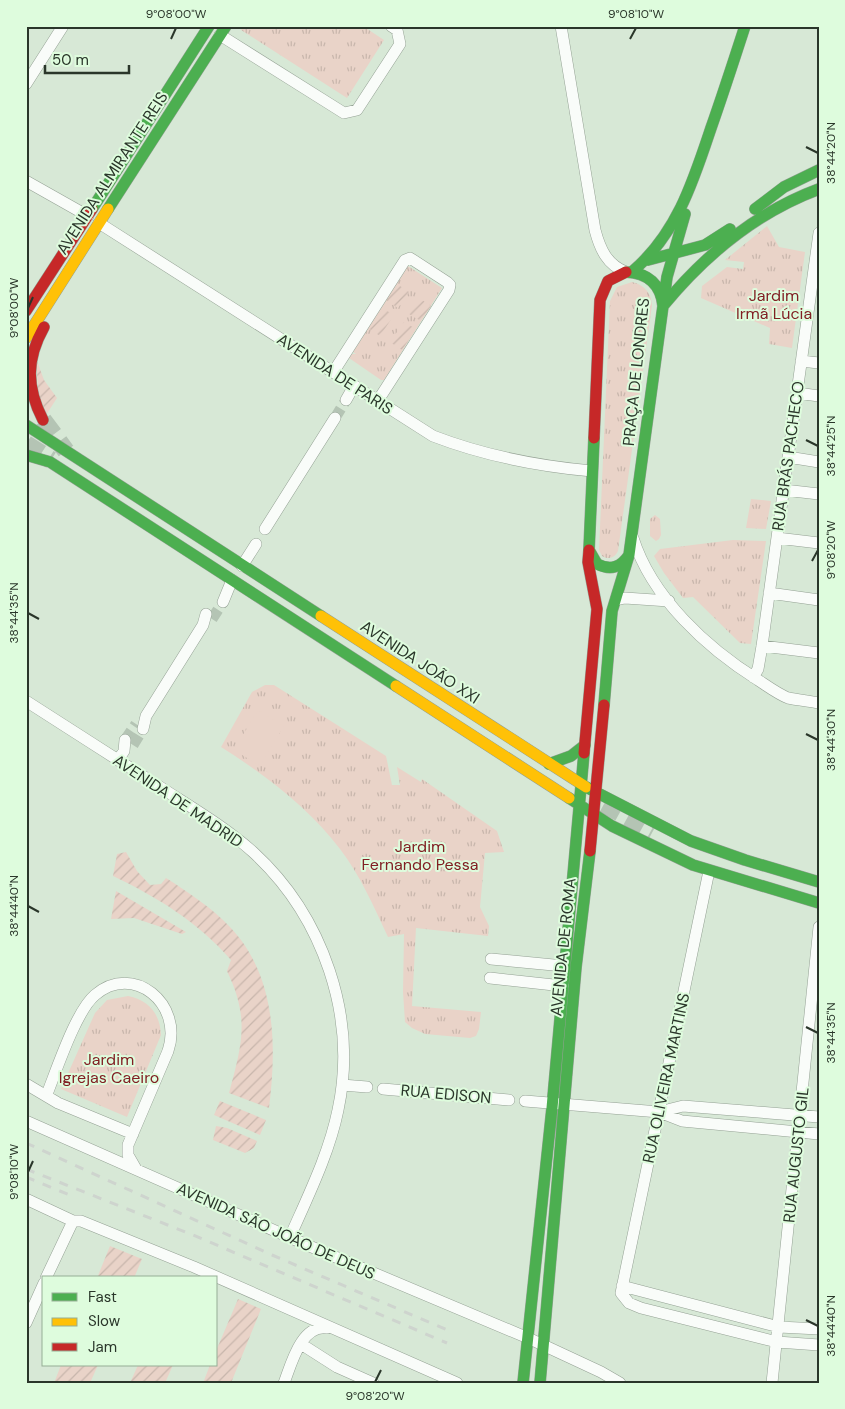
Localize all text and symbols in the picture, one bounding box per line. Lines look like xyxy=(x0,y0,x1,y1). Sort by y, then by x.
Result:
text: 9°08'00"W xyxy=(146,6,207,22)
text: 9°08'10"W xyxy=(608,6,664,22)
scale bar xyxy=(45,42,129,74)
text: 50 m xyxy=(52,50,89,70)
street label: AVENIDA ALMIRANTE REIS xyxy=(51,88,173,258)
text: 38°44'20"N xyxy=(823,122,839,184)
text: 9°08'00"W xyxy=(6,277,22,338)
park label: Jardim Irmã Lúcia xyxy=(736,285,812,324)
street label: PRAÇA DE LONDRES xyxy=(618,297,654,447)
street label: AVENIDA DE PARIS xyxy=(273,329,397,419)
street label: RUA BRÁS PACHECO xyxy=(767,380,809,532)
text: 38°44'25"N xyxy=(823,416,839,476)
text: 9°08'20"W xyxy=(823,520,839,580)
text: 38°44'35"N xyxy=(6,583,22,643)
street label: AVENIDA JOÃO XXI xyxy=(356,616,484,708)
text: 38°44'30"N xyxy=(823,709,839,771)
street label: AVENIDA DE MADRID xyxy=(109,750,247,852)
park label: Jardim Fernando Pessa xyxy=(362,836,478,875)
text: 38°44'40"N xyxy=(6,875,22,937)
street label: AVENIDA DE ROMA xyxy=(545,876,581,1017)
street label: RUA OLIVEIRA MARTINS xyxy=(638,991,694,1165)
text: 38°44'35"N xyxy=(823,1003,839,1063)
park label: Jardim Igrejas Caeiro xyxy=(59,1049,159,1088)
street label: RUA EDISON xyxy=(400,1080,492,1108)
street label: RUA AUGUSTO GIL xyxy=(778,1086,814,1224)
text: 9°08'10"W xyxy=(6,1144,22,1200)
street label: AVENIDA SÃO JOÃO DE DEUS xyxy=(174,1178,378,1284)
legend xyxy=(42,1276,218,1366)
text: Fast xyxy=(88,1287,117,1307)
text: 38°44'40"N xyxy=(823,1295,839,1357)
text: Slow xyxy=(88,1311,121,1331)
text: Jam xyxy=(88,1337,117,1357)
text: 9°08'20"W xyxy=(345,1388,405,1404)

